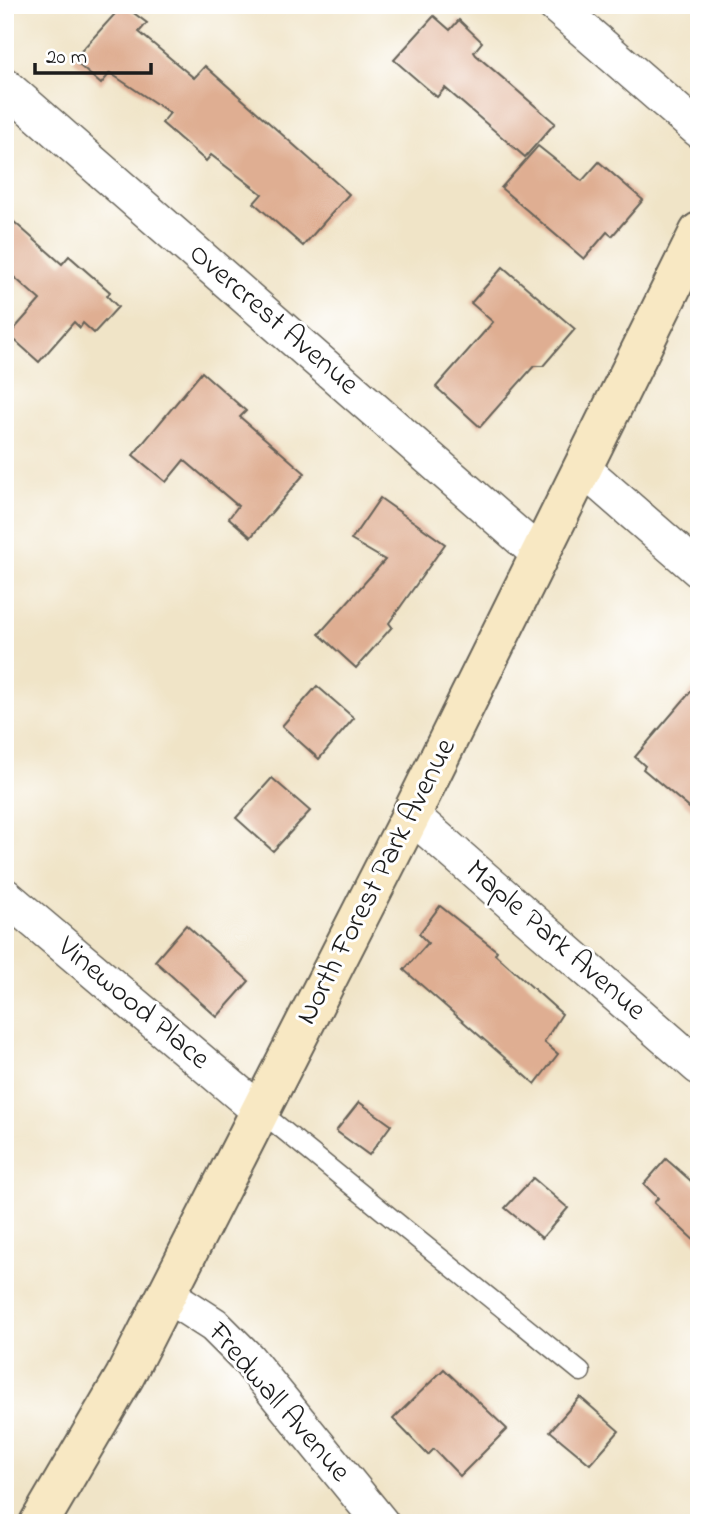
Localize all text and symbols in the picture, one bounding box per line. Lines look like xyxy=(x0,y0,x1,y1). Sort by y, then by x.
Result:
scale bar xyxy=(35,32,150,76)
text: 20 m xyxy=(46,43,87,73)
street label: Overcrest Avenue xyxy=(178,233,368,407)
street label: North Forest Park Avenue xyxy=(286,731,469,1033)
street label: Maple Park Avenue xyxy=(455,850,656,1033)
street label: Vinewood Place xyxy=(46,926,219,1082)
street label: Fredwall Avenue xyxy=(195,1312,361,1493)

